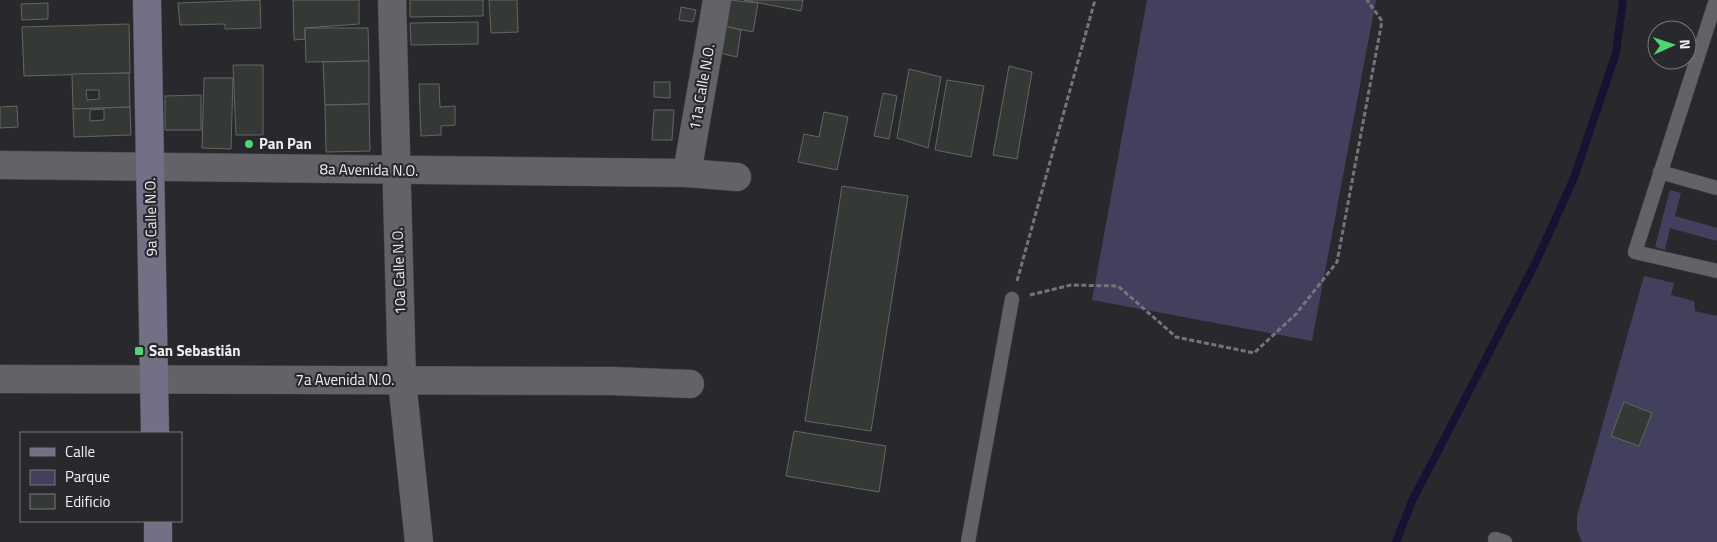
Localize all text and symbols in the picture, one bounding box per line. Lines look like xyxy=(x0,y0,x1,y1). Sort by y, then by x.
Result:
north arrow xyxy=(1647,20,1697,70)
text: N xyxy=(1675,39,1696,50)
street label: 11a Calle N.O. xyxy=(683,42,720,132)
place label: Pan Pan xyxy=(259,132,312,155)
marker: Pan Pan xyxy=(243,138,255,150)
street label: 8a Avenida N.O. xyxy=(319,157,419,182)
street label: 9a Calle N.O. xyxy=(138,177,163,257)
street label: 10a Calle N.O. xyxy=(385,227,412,315)
place label: San Sebastián xyxy=(149,339,240,362)
marker: San Sebastián xyxy=(133,345,145,357)
street label: 7a Avenida N.O. xyxy=(296,368,394,391)
legend xyxy=(20,432,182,522)
text: Calle xyxy=(65,440,95,463)
text: Parque xyxy=(65,465,110,488)
text: Edificio xyxy=(65,490,110,513)

